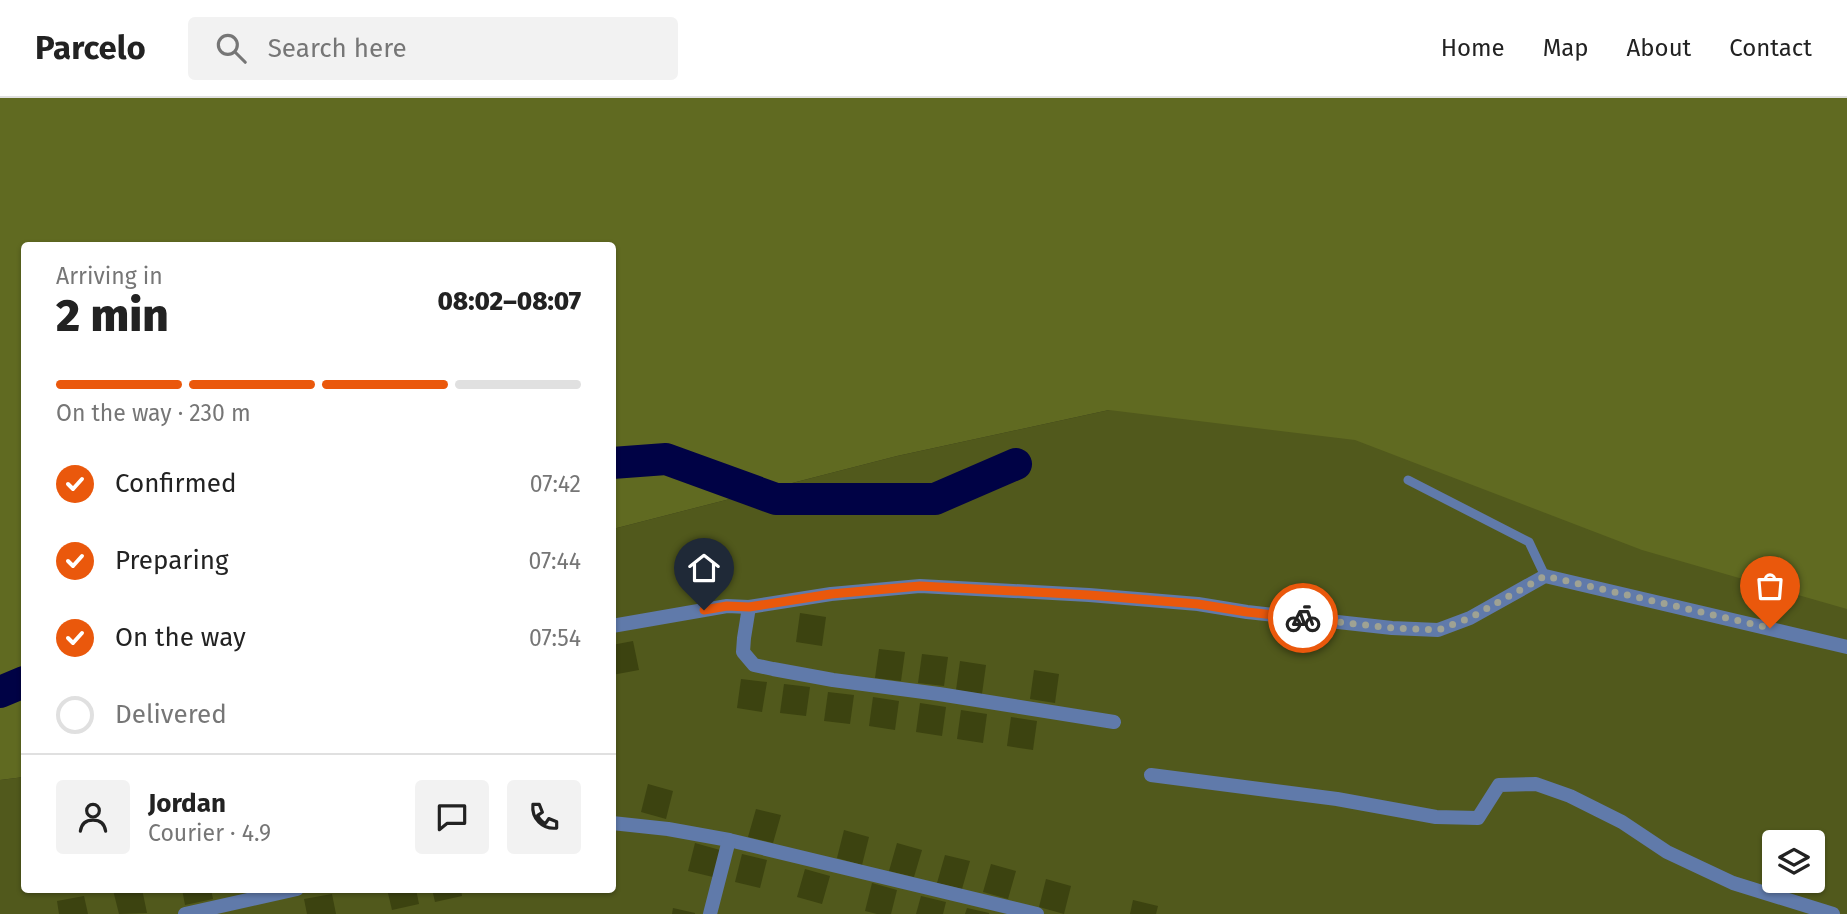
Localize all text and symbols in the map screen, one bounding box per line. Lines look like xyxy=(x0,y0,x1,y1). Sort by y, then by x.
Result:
search box xyxy=(188,17,678,80)
text: Parcelo xyxy=(35,28,146,68)
icon: search xyxy=(212,29,250,67)
text: Search here xyxy=(268,33,407,64)
text: Home xyxy=(1441,34,1505,62)
text: Map xyxy=(1543,34,1589,62)
text: About xyxy=(1627,34,1691,62)
text: Contact xyxy=(1729,34,1812,62)
text: Arriving in xyxy=(56,262,163,290)
text: 08:02–08:07 xyxy=(437,286,581,317)
text: 2 min xyxy=(56,288,169,343)
text: On the way · 230 m xyxy=(56,399,251,427)
icon: check xyxy=(56,465,94,503)
text: Confirmed xyxy=(115,468,236,499)
text: 07:42 xyxy=(530,470,581,498)
pin xyxy=(674,538,734,610)
icon: check xyxy=(56,542,94,580)
text: Preparing xyxy=(115,545,228,576)
text: 07:44 xyxy=(529,547,581,575)
icon: home xyxy=(685,549,723,587)
pin xyxy=(1740,556,1800,628)
icon: bag xyxy=(1751,567,1789,605)
courier xyxy=(1268,583,1338,653)
icon: bike xyxy=(1284,599,1322,637)
icon: check xyxy=(56,619,94,657)
text: On the way xyxy=(115,622,246,653)
text: 07:54 xyxy=(529,624,581,652)
text: Delivered xyxy=(115,699,227,730)
button: person xyxy=(56,780,130,854)
button: chat xyxy=(415,780,489,854)
button: phone xyxy=(507,780,581,854)
text: Jordan xyxy=(148,788,226,819)
text: Courier · 4.9 xyxy=(148,819,271,847)
map controls xyxy=(1762,830,1825,893)
button: layers xyxy=(1762,830,1825,893)

